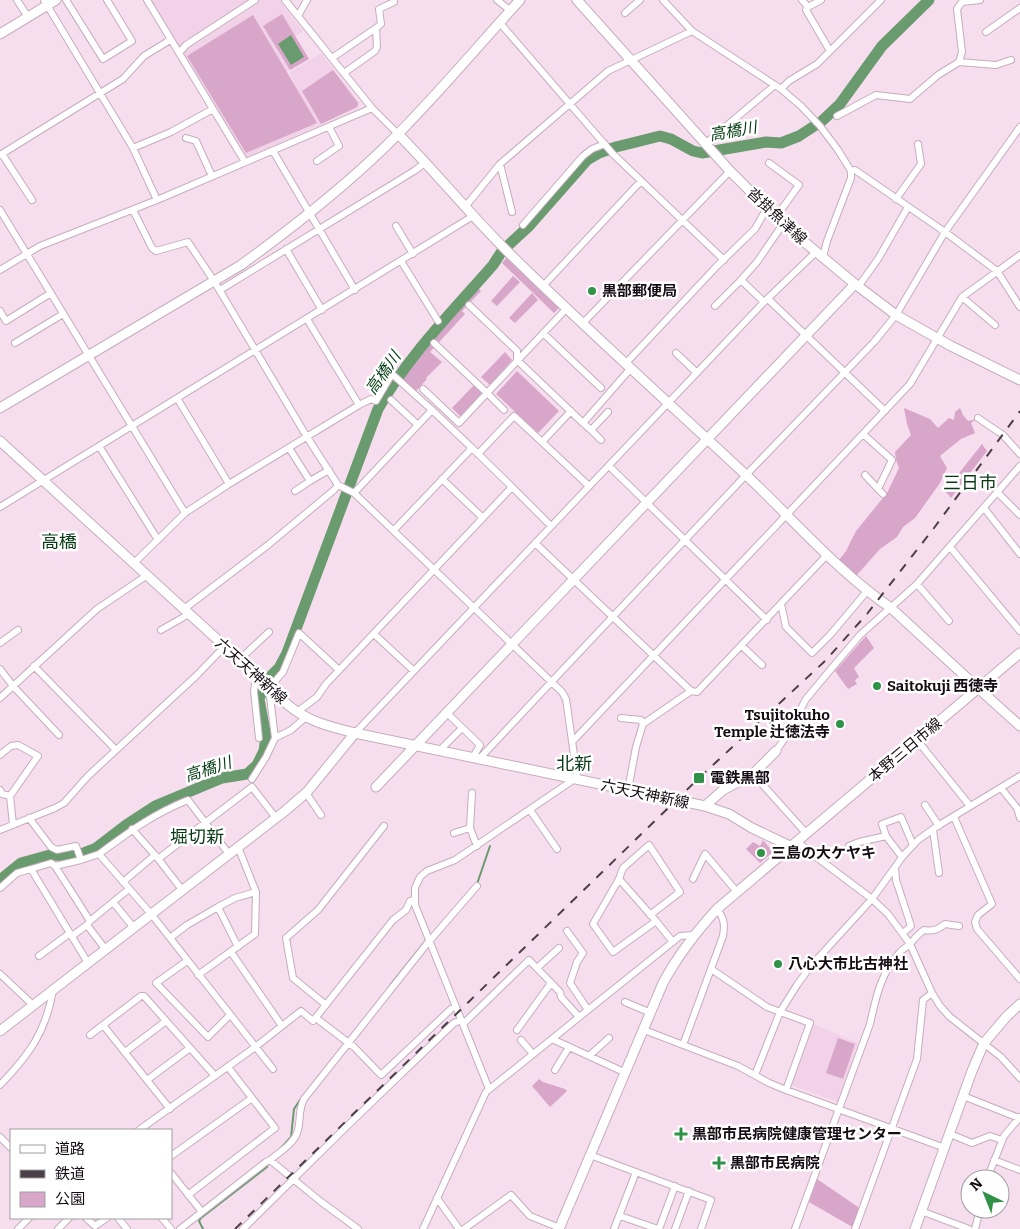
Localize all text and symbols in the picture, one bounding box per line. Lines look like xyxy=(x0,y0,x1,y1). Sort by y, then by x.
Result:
water label: 高橋川 xyxy=(708,117,760,145)
street label: 沓掛魚津線 xyxy=(743,184,811,248)
place label: 黒部郵便局 xyxy=(602,282,677,300)
marker: 黒部郵便局 xyxy=(586,285,598,297)
water label: 高橋川 xyxy=(361,346,406,398)
district label: 三日市 xyxy=(943,472,997,494)
district label: 高橋 xyxy=(41,531,77,553)
street label: 六天天神新線 xyxy=(212,634,290,708)
place label: Saitokuji 西徳寺 xyxy=(887,677,998,695)
marker: Saitokuji 西徳寺 xyxy=(871,680,883,692)
place label: Tsujitokuho Temple 辻徳法寺 xyxy=(714,706,830,741)
street label: 本野三日市線 xyxy=(865,714,945,786)
marker: Tsujitokuho Temple 辻徳法寺 xyxy=(834,718,846,730)
water label: 高橋川 xyxy=(182,752,236,785)
district label: 北新 xyxy=(556,753,592,775)
place label: 電鉄黒部 xyxy=(710,769,770,787)
marker: 電鉄黒部 xyxy=(692,771,706,785)
street label: 六天天神新線 xyxy=(599,776,691,812)
district label: 堀切新 xyxy=(170,826,224,848)
place label: 三島の大ケヤキ xyxy=(771,844,876,862)
marker: 三島の大ケヤキ xyxy=(755,847,767,859)
place label: 八心大市比古神社 xyxy=(788,955,908,973)
marker: 八心大市比古神社 xyxy=(772,958,784,970)
place label: 黒部市民病院健康管理センター xyxy=(692,1125,902,1143)
marker: 黒部市民病院健康管理センター xyxy=(674,1127,688,1141)
legend xyxy=(10,1129,172,1219)
text: 道路 xyxy=(55,1140,85,1158)
place label: 黒部市民病院 xyxy=(730,1154,820,1172)
marker: 黒部市民病院 xyxy=(712,1156,726,1170)
text: 鉄道 xyxy=(55,1165,85,1183)
north arrow xyxy=(960,1169,1010,1219)
text: N xyxy=(967,1175,986,1195)
text: 公園 xyxy=(55,1190,85,1208)

